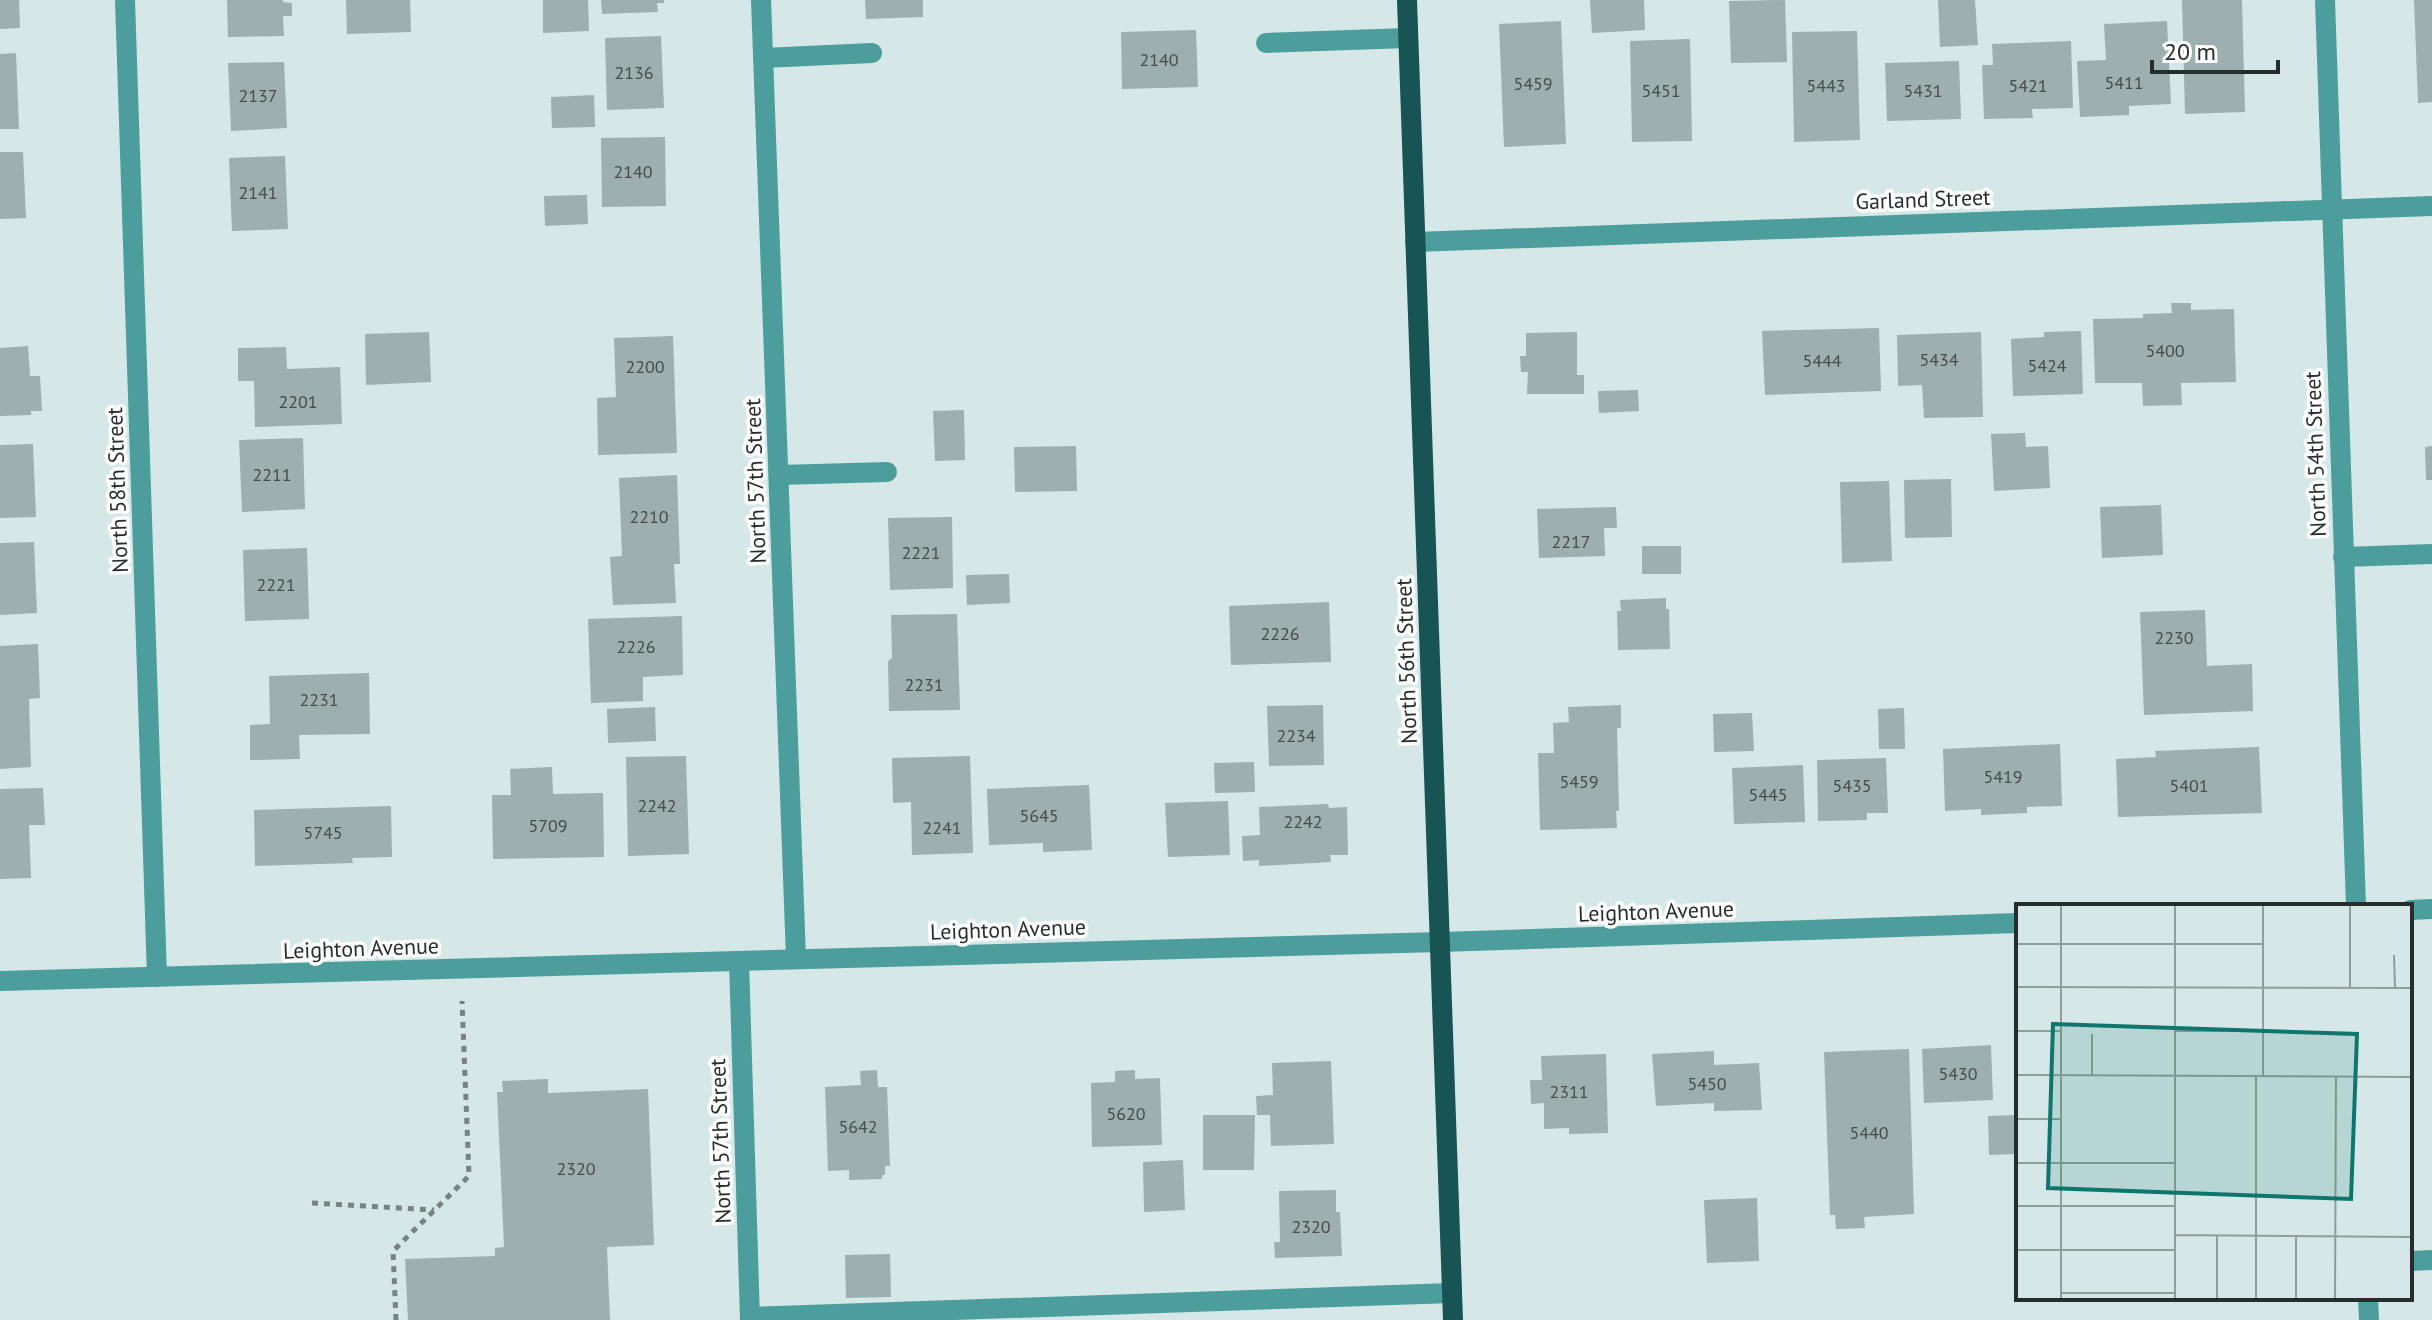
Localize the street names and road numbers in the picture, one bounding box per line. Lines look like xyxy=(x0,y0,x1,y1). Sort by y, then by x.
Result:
street label: Garland Street xyxy=(1855,183,1992,215)
street label: North 54th Street xyxy=(2298,370,2332,537)
street label: North 57th Street xyxy=(738,397,772,564)
street label: North 58th Street xyxy=(100,406,134,573)
street label: North 56th Street xyxy=(1389,577,1423,744)
street label: Leighton Avenue xyxy=(1578,894,1734,928)
street label: Leighton Avenue xyxy=(930,912,1086,946)
street label: Leighton Avenue xyxy=(283,931,439,965)
street label: North 57th Street xyxy=(703,1057,737,1224)

